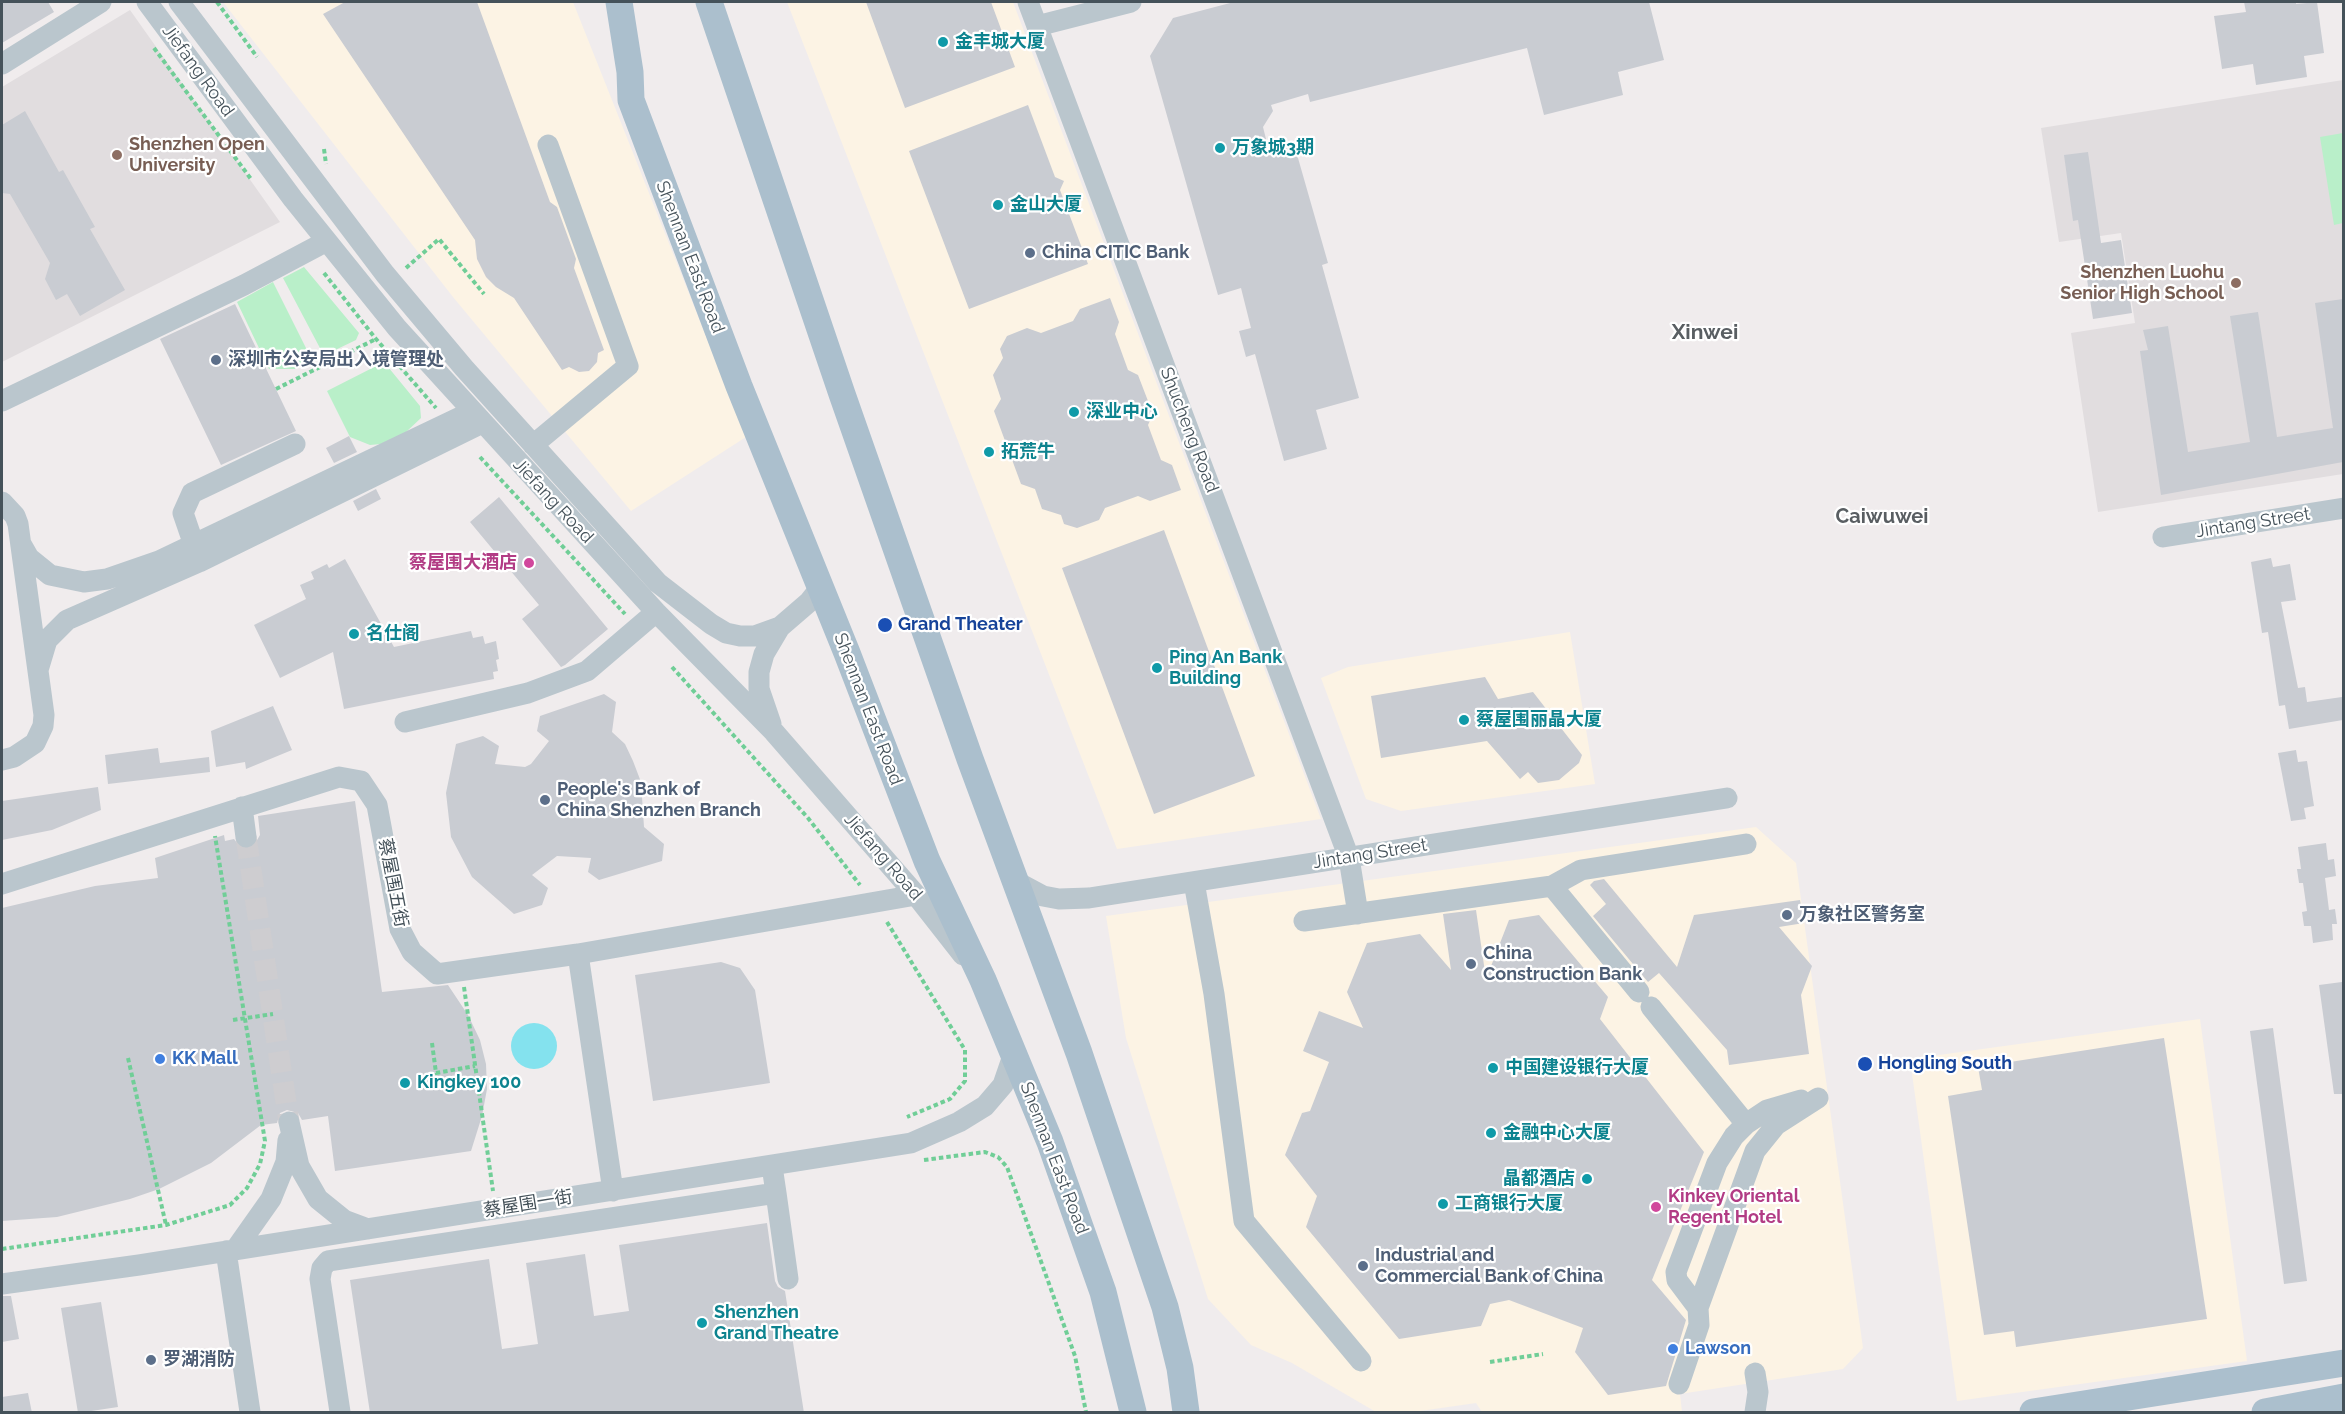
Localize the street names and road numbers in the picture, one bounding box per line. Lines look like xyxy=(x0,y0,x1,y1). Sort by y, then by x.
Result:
street label: Jiefang Road xyxy=(157,21,239,121)
street label: Shennan East Road xyxy=(651,178,729,336)
street label: Shucheng Road xyxy=(1155,364,1223,496)
street label: Jiefang Road xyxy=(508,454,598,548)
street label: Jintang Street xyxy=(2195,503,2311,543)
street label: Shennan East Road xyxy=(829,630,907,788)
street label: Jiefang Road xyxy=(839,809,927,905)
street label: Jintang Street xyxy=(1312,834,1428,874)
street label: 蔡屋围五街 xyxy=(374,837,412,929)
street label: Shennan East Road xyxy=(1015,1079,1093,1237)
street label: 蔡屋围一街 xyxy=(482,1186,574,1222)

